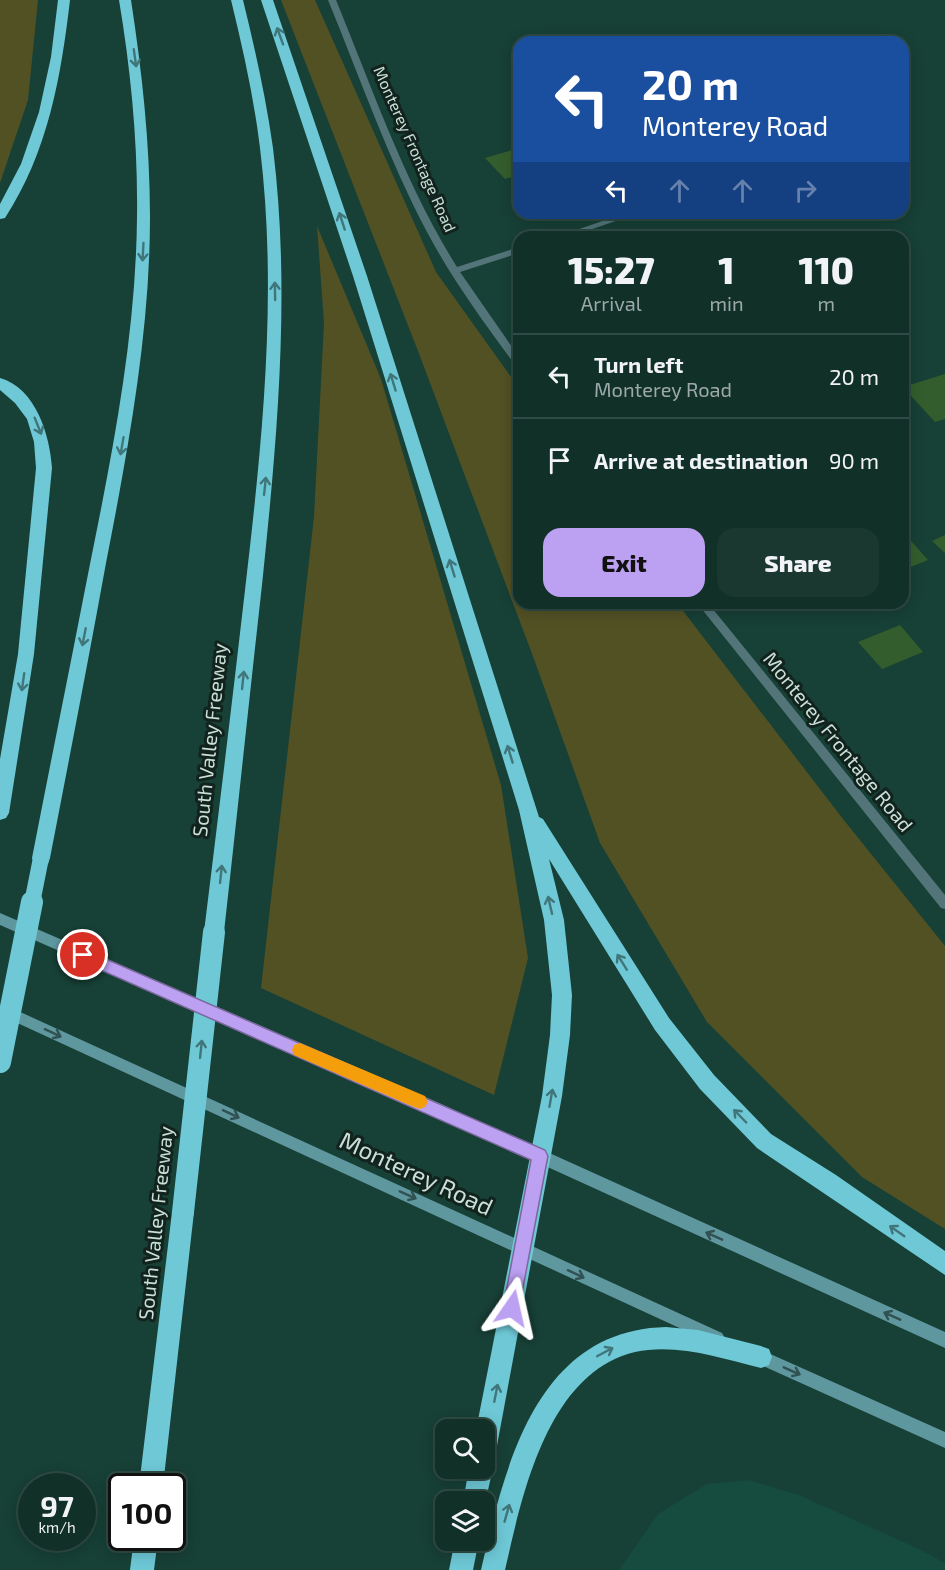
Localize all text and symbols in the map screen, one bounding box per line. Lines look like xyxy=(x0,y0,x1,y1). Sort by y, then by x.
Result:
one-way arrow xyxy=(274,27,285,46)
one-way arrow xyxy=(130,47,141,67)
text: 20 m xyxy=(642,58,739,108)
icon: left xyxy=(543,60,621,138)
street label: Monterey Frontage Road xyxy=(370,63,461,235)
text: Monterey Road xyxy=(642,109,828,141)
icon: left xyxy=(600,174,633,207)
icon: ahead xyxy=(663,174,696,207)
icon: ahead xyxy=(726,174,759,207)
icon: right xyxy=(789,174,822,207)
one-way arrow xyxy=(335,212,346,231)
one-way arrow xyxy=(138,242,149,262)
text: 15:27 xyxy=(568,248,655,291)
text: 1 xyxy=(718,248,735,291)
text: 110 xyxy=(798,248,854,291)
one-way arrow xyxy=(269,282,281,302)
text: Arrival xyxy=(581,291,642,315)
text: min xyxy=(709,291,744,315)
text: m xyxy=(817,291,835,315)
text: Turn left xyxy=(594,351,683,377)
icon: left xyxy=(543,360,576,393)
text: 20 m xyxy=(829,363,879,389)
one-way arrow xyxy=(387,373,398,392)
text: Monterey Road xyxy=(594,377,732,401)
one-way arrow xyxy=(33,416,44,435)
one-way arrow xyxy=(116,435,127,455)
icon: arrive xyxy=(543,444,576,477)
text: Arrive at destination xyxy=(594,447,808,473)
text: 90 m xyxy=(829,447,879,473)
one-way arrow xyxy=(260,477,271,496)
button: Exit xyxy=(543,528,705,597)
button: Share xyxy=(717,528,879,597)
one-way arrow xyxy=(446,559,457,578)
one-way arrow xyxy=(78,627,89,647)
street label: South Valley Freeway xyxy=(187,641,231,838)
street label: Monterey Frontage Road xyxy=(759,647,919,836)
one-way arrow xyxy=(238,670,249,690)
one-way arrow xyxy=(17,671,28,691)
one-way arrow xyxy=(504,745,515,764)
one-way arrow xyxy=(216,864,227,884)
one-way arrow xyxy=(544,896,556,915)
pin xyxy=(57,929,108,980)
icon: arrive xyxy=(66,938,99,971)
one-way arrow xyxy=(615,954,627,971)
one-way arrow xyxy=(44,1028,62,1040)
one-way arrow xyxy=(196,1040,207,1060)
one-way arrow xyxy=(546,1089,557,1109)
one-way arrow xyxy=(221,1109,239,1121)
one-way arrow xyxy=(733,1109,747,1124)
street label: South Valley Freeway xyxy=(133,1124,177,1321)
street label: Monterey Road xyxy=(335,1125,498,1221)
one-way arrow xyxy=(399,1189,417,1201)
one-way arrow xyxy=(889,1225,905,1237)
one-way arrow xyxy=(705,1229,723,1240)
one-way arrow xyxy=(566,1269,584,1280)
position arrow xyxy=(480,1276,544,1340)
one-way arrow xyxy=(883,1310,901,1321)
one-way arrow xyxy=(596,1345,614,1357)
one-way arrow xyxy=(782,1366,801,1377)
one-way arrow xyxy=(491,1384,502,1403)
map controls xyxy=(435,1419,495,1551)
button: search xyxy=(435,1419,495,1479)
speed limit sign: 100 xyxy=(108,1473,186,1551)
text: 97 xyxy=(40,1487,74,1523)
button: layers xyxy=(435,1491,495,1551)
one-way arrow xyxy=(502,1504,513,1523)
text: km/h xyxy=(38,1518,76,1536)

